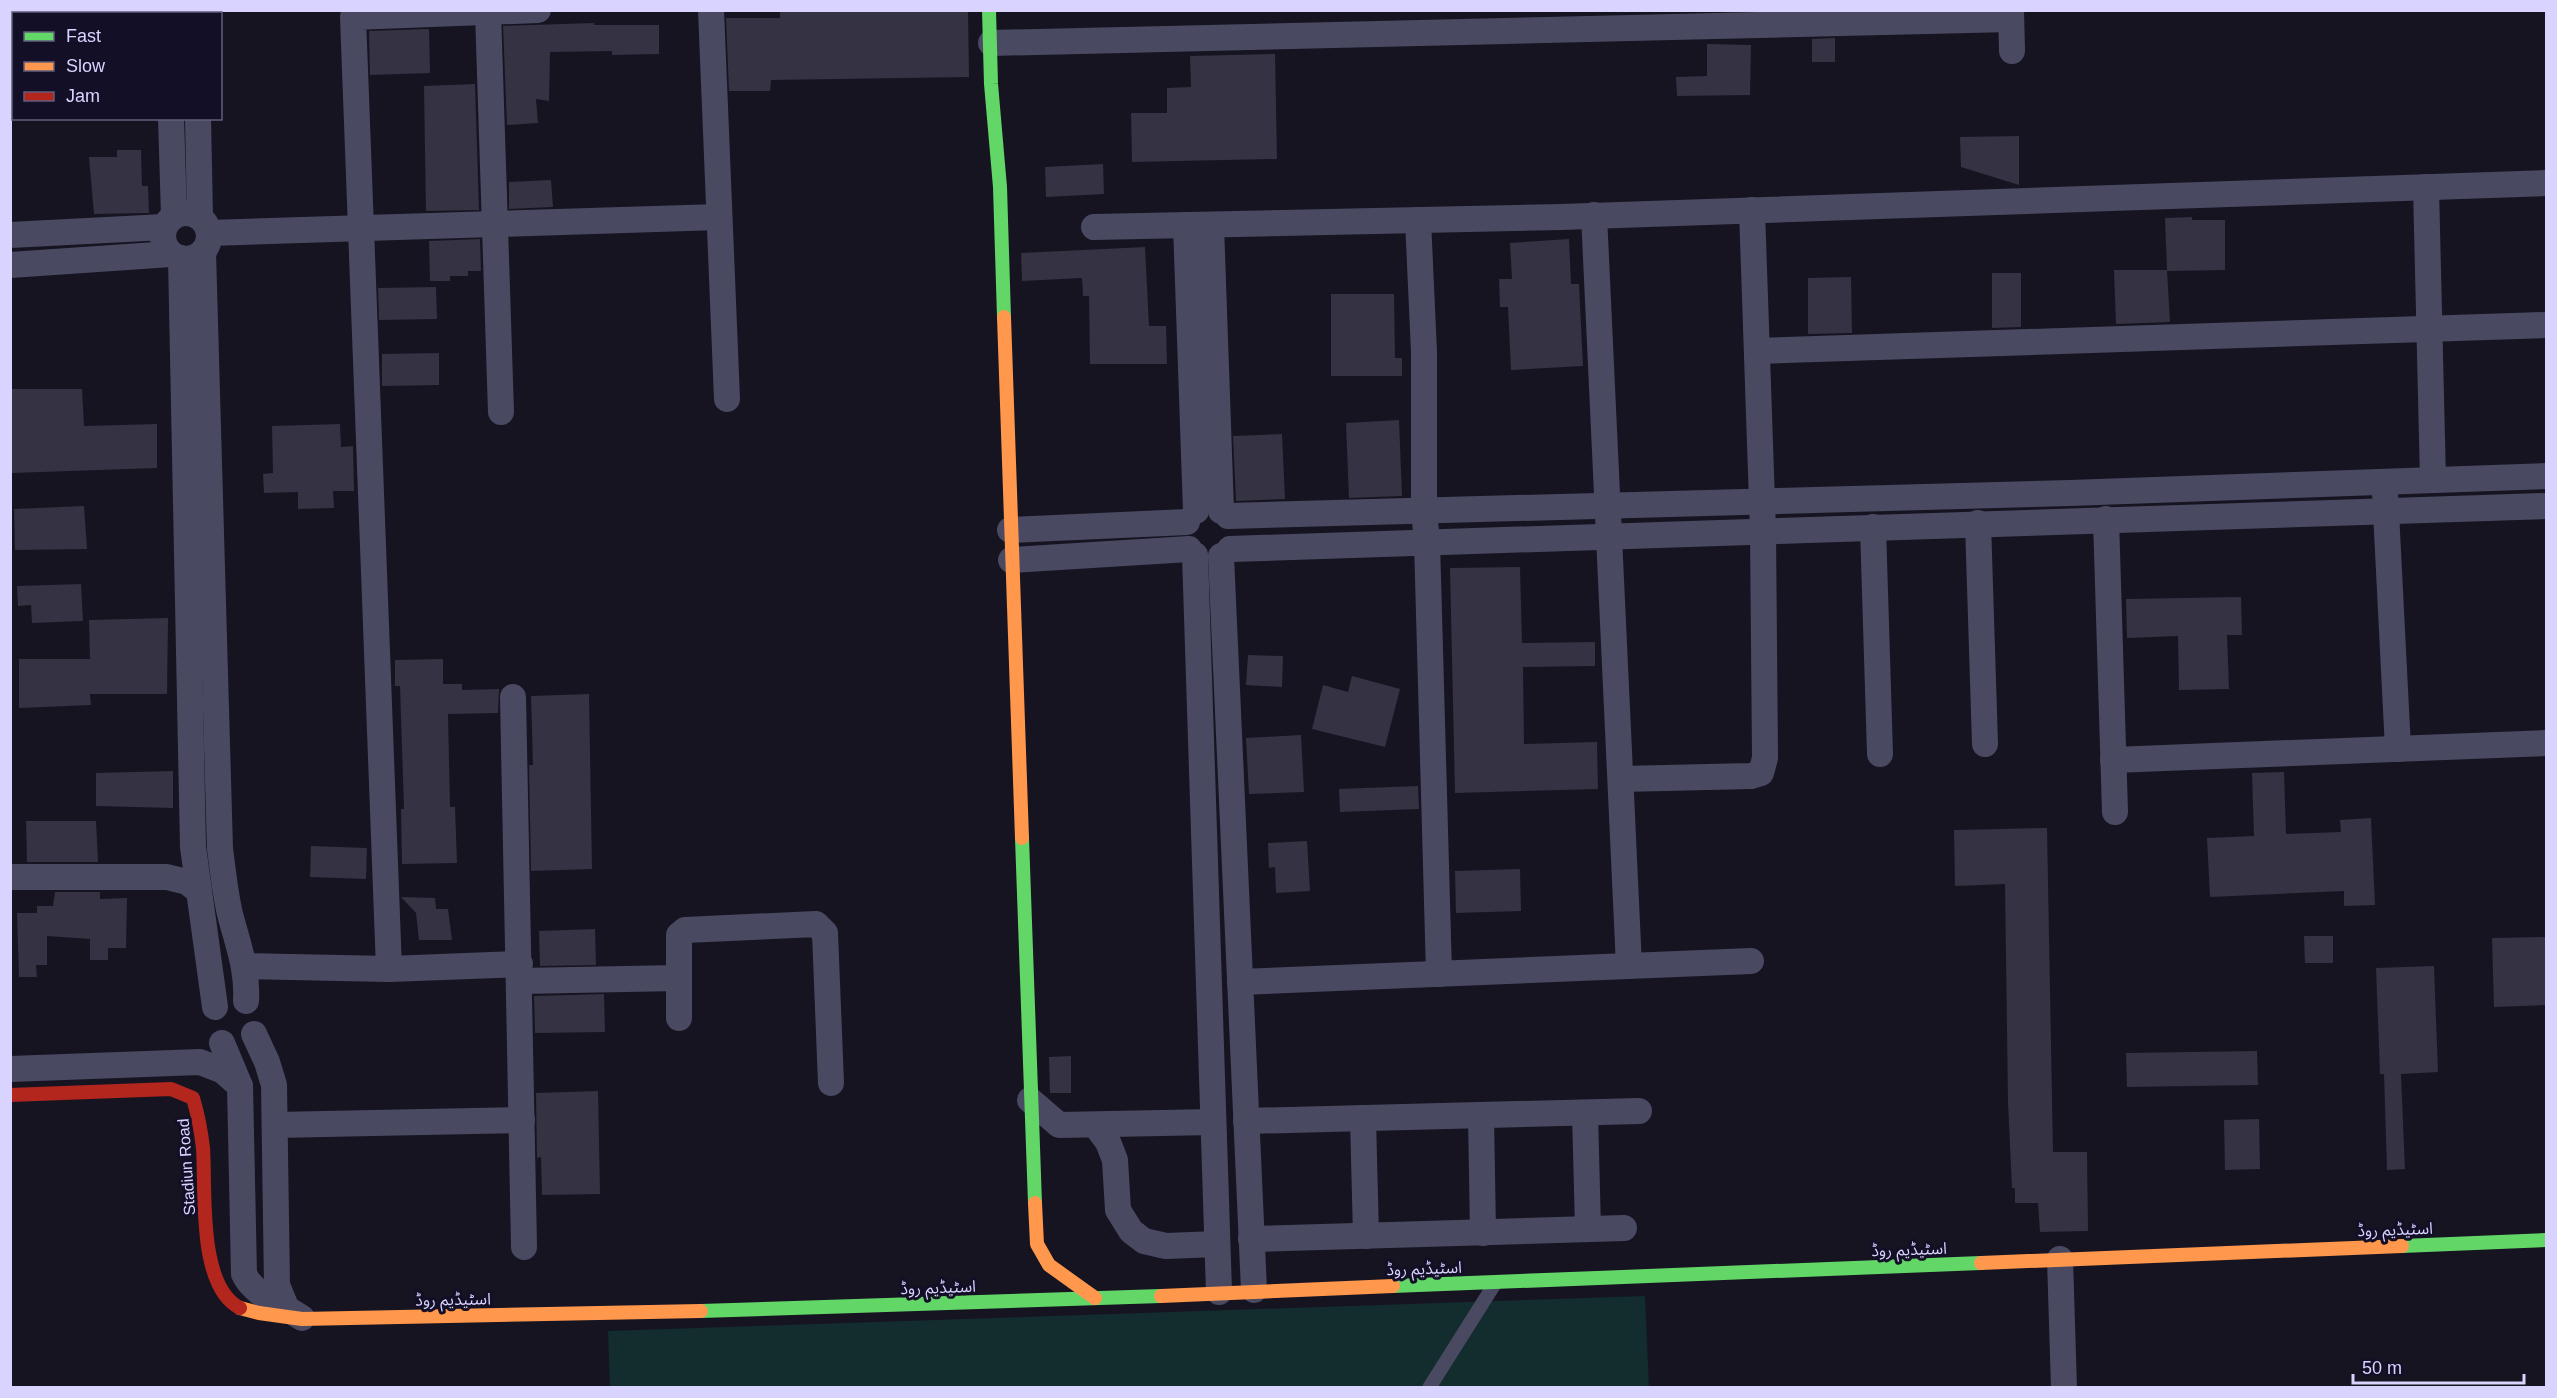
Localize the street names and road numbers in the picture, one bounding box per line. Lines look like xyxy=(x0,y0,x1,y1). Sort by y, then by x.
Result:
street label: Stadiun Road xyxy=(175,1118,198,1216)
street label: اسٹیڈیم روڈ xyxy=(2357,1219,2433,1243)
street label: اسٹیڈیم روڈ xyxy=(1871,1239,1947,1263)
street label: اسٹیڈیم روڈ xyxy=(1386,1258,1462,1282)
street label: اسٹیڈیم روڈ xyxy=(900,1277,976,1301)
street label: اسٹیڈیم روڈ xyxy=(415,1290,491,1313)

